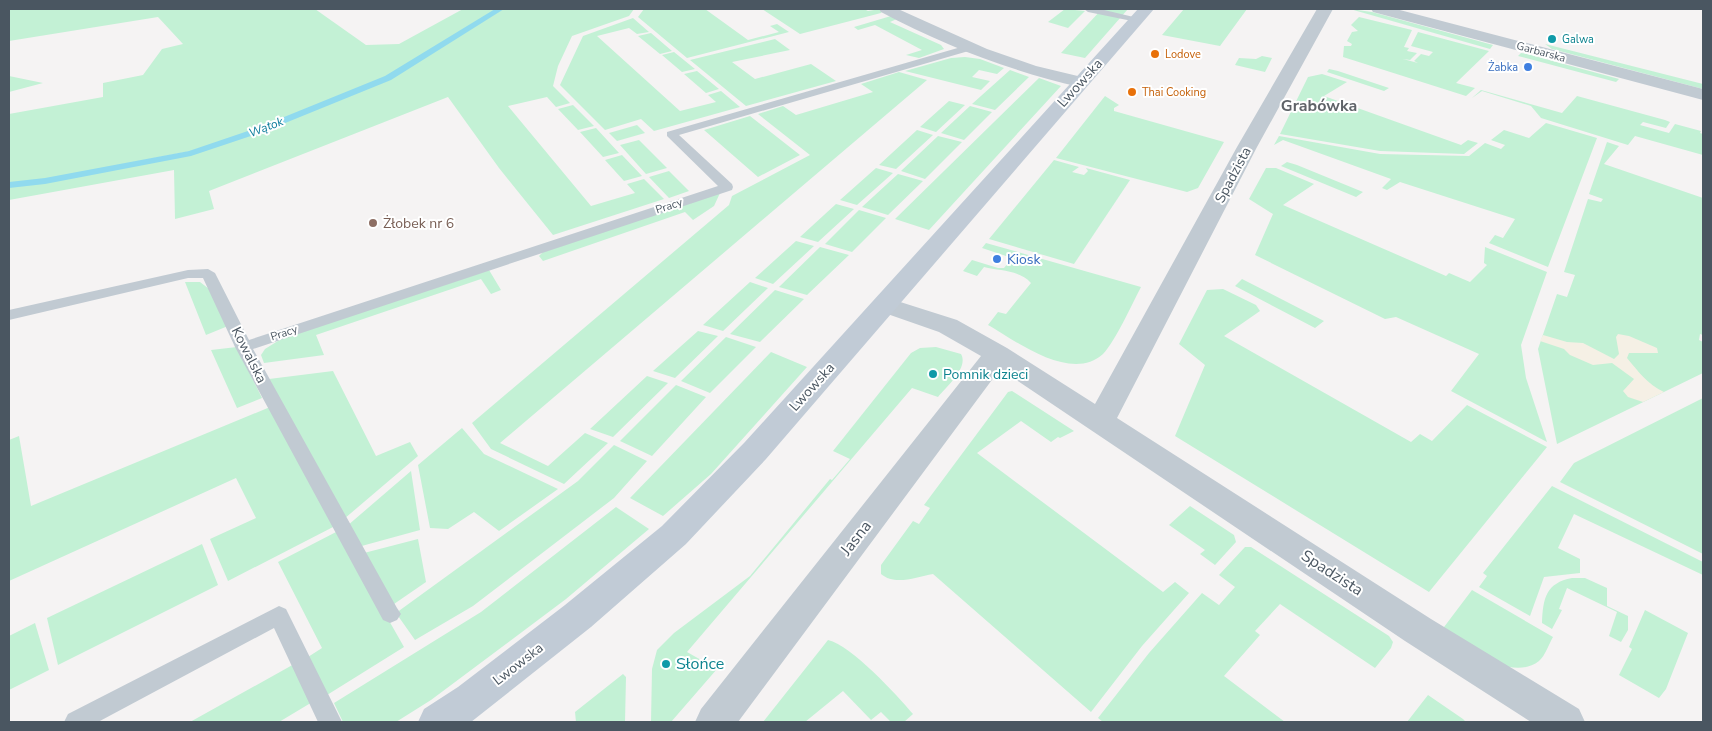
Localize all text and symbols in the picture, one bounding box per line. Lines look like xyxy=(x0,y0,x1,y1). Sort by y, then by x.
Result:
place label: Galwa xyxy=(1562,32,1594,47)
marker: Galwa xyxy=(1546,33,1558,45)
street label: Garbarska xyxy=(1515,38,1567,66)
place label: Lodove xyxy=(1165,47,1201,62)
marker: Lodove xyxy=(1149,48,1161,60)
street label: Lwowska xyxy=(1053,55,1107,111)
place label: Żabka xyxy=(1488,60,1518,75)
marker: Żabka xyxy=(1522,61,1534,73)
place label: Thai Cooking xyxy=(1142,85,1206,100)
marker: Thai Cooking xyxy=(1126,86,1138,98)
district label: Grabówka xyxy=(1281,95,1357,117)
water label: Wątok xyxy=(246,113,286,141)
street label: Spadzista xyxy=(1210,144,1256,206)
street label: Pracy xyxy=(654,195,685,217)
place label: Żłobek nr 6 xyxy=(383,214,454,233)
marker: Żłobek nr 6 xyxy=(367,217,379,229)
place label: Kiosk xyxy=(1007,250,1042,269)
marker: Kiosk xyxy=(991,253,1003,265)
street label: Pracy xyxy=(269,322,300,344)
street label: Kowalska xyxy=(227,324,271,386)
street label: Lwowska xyxy=(785,359,839,415)
place label: Pomnik dzieci xyxy=(943,365,1028,384)
marker: Pomnik dzieci xyxy=(927,368,939,380)
street label: Jasna xyxy=(835,516,877,561)
street label: Spadzista xyxy=(1297,545,1367,601)
street label: Lwowska xyxy=(489,638,547,690)
place label: Słońce xyxy=(676,653,724,675)
marker: Słońce xyxy=(660,658,672,670)

